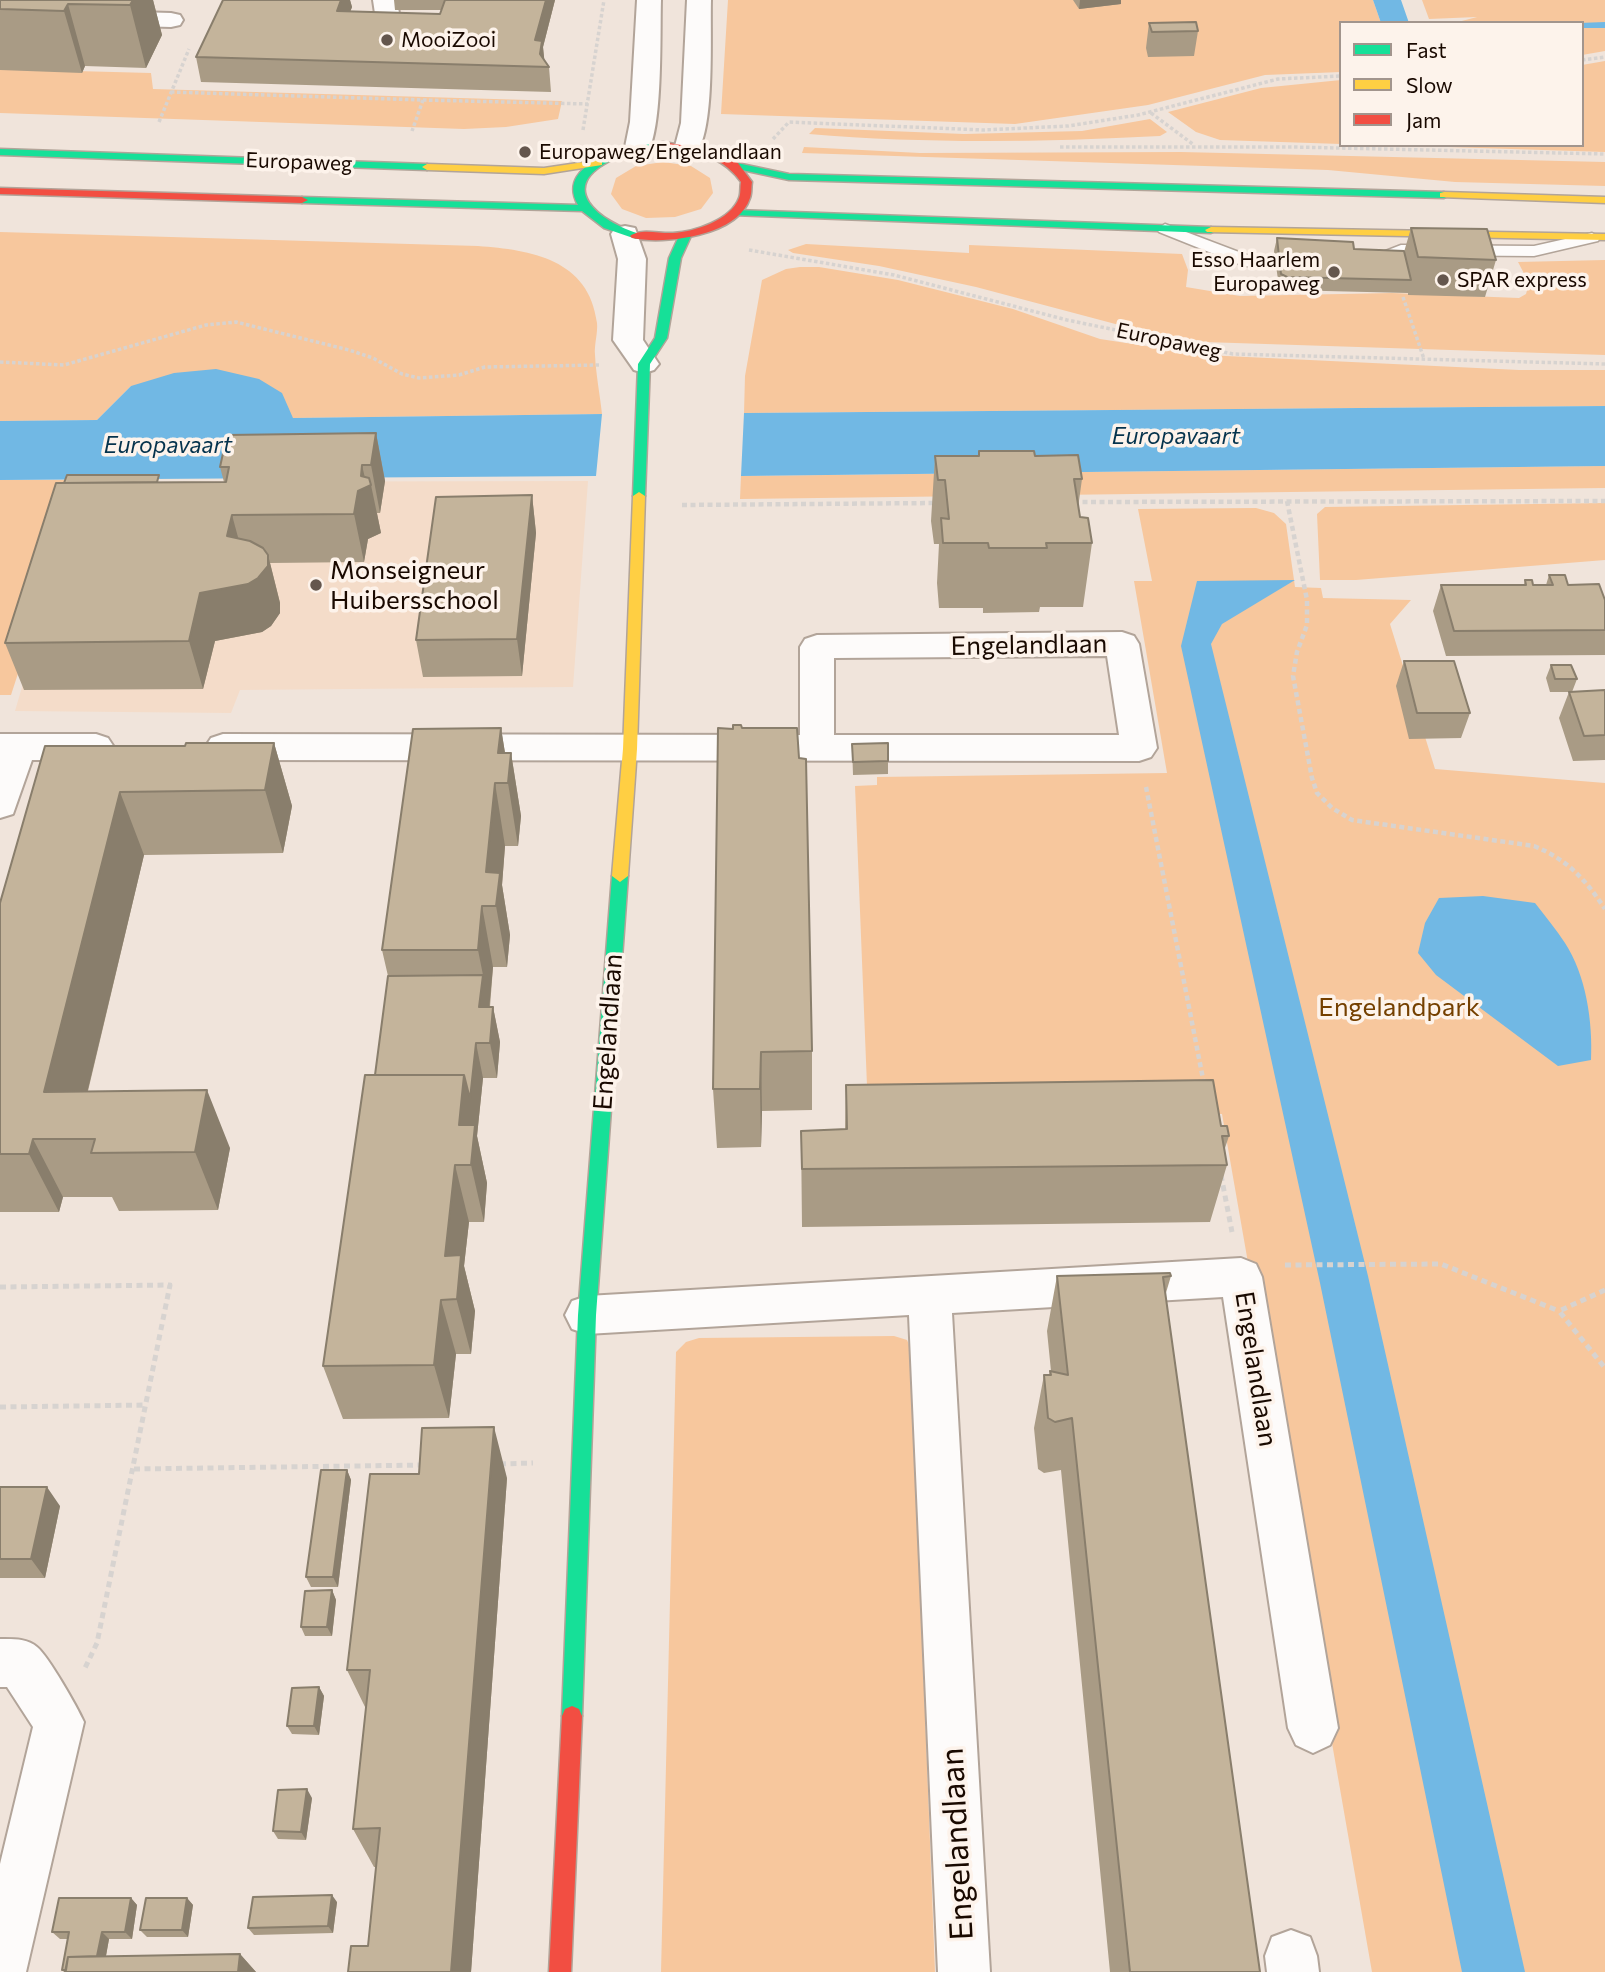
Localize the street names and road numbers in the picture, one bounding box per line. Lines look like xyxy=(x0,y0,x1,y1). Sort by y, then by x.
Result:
street label: Europaweg xyxy=(245,148,353,176)
street label: Europaweg xyxy=(1114,318,1224,364)
street label: Engelandlaan xyxy=(950,628,1108,662)
street label: Engelandlaan xyxy=(587,953,629,1111)
street label: Engelandlaan xyxy=(1228,1289,1284,1449)
street label: Engelandlaan xyxy=(933,1747,981,1941)

